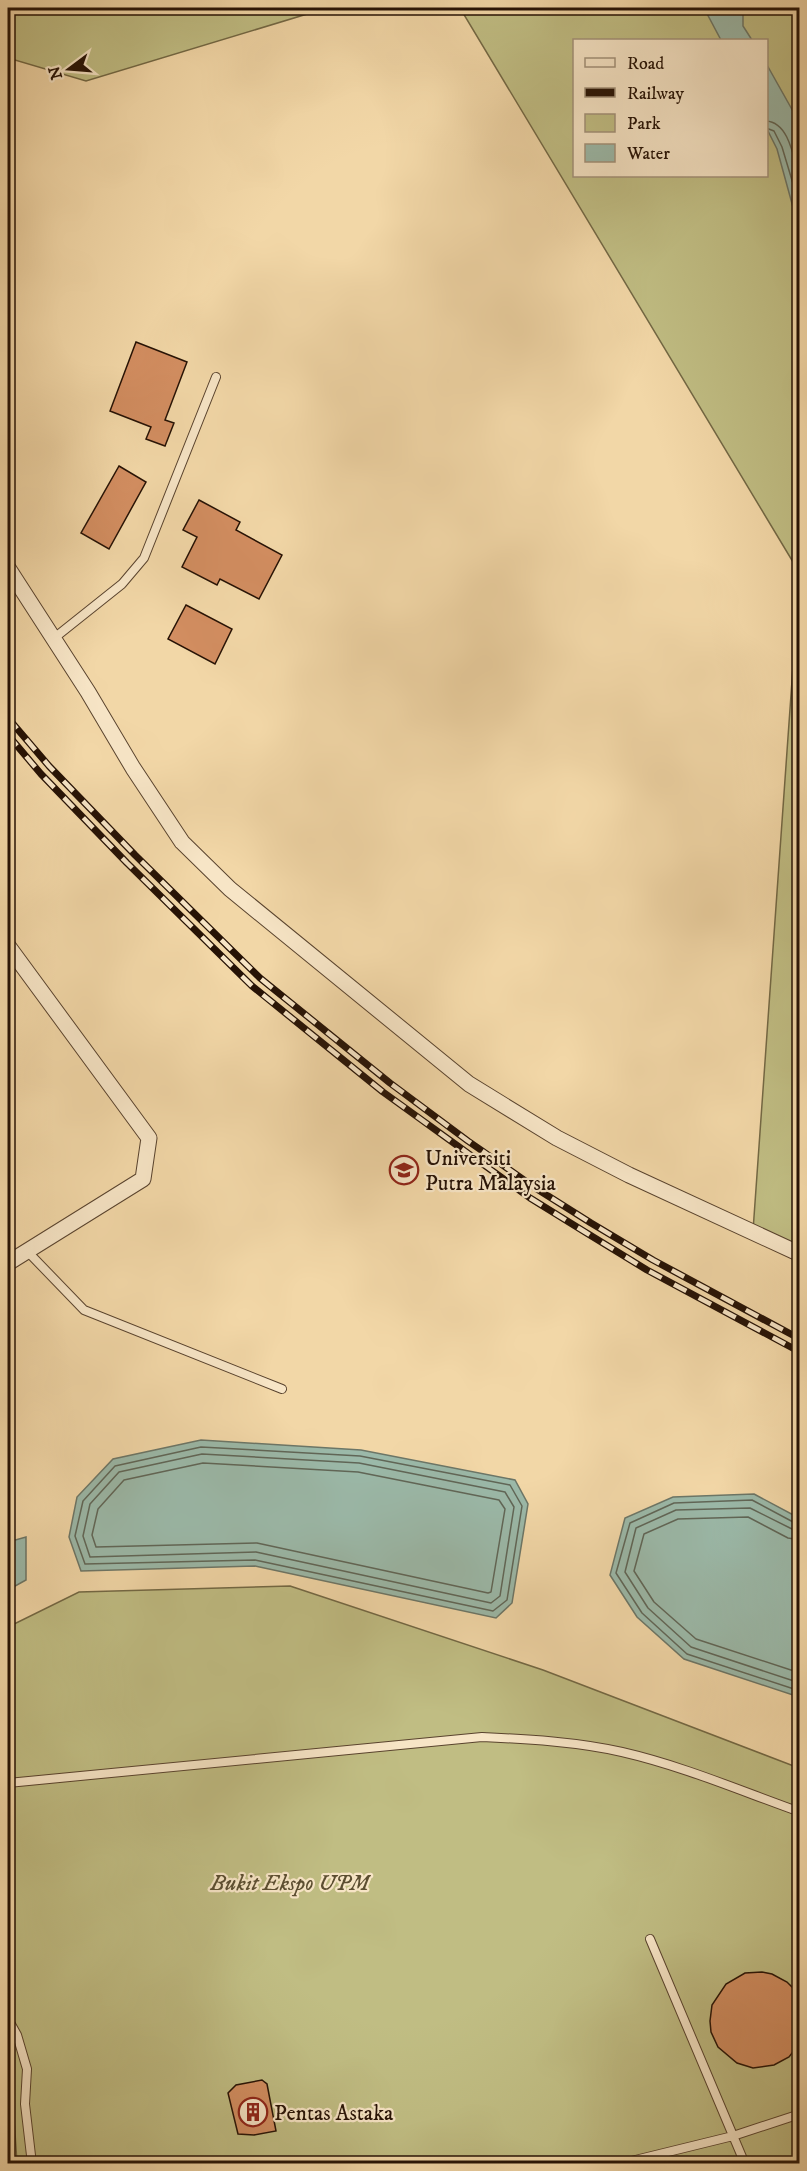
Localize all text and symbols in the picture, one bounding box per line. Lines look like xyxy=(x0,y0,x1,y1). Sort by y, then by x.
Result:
north arrow xyxy=(39,39,99,99)
legend xyxy=(573,39,768,177)
text: Road xyxy=(627,53,664,75)
text: N xyxy=(44,64,67,82)
text: Railway xyxy=(627,83,685,105)
text: Park xyxy=(627,113,661,135)
text: Water xyxy=(626,143,670,165)
place label: Universiti Putra Malaysia xyxy=(425,1145,556,1197)
school or university icon: Universiti Putra Malaysia xyxy=(388,1154,420,1186)
park label: Bukit Ekspo UPM xyxy=(210,1870,371,1897)
building icon: Pentas Astaka xyxy=(237,2096,269,2128)
place label: Pentas Astaka xyxy=(274,2100,394,2127)

